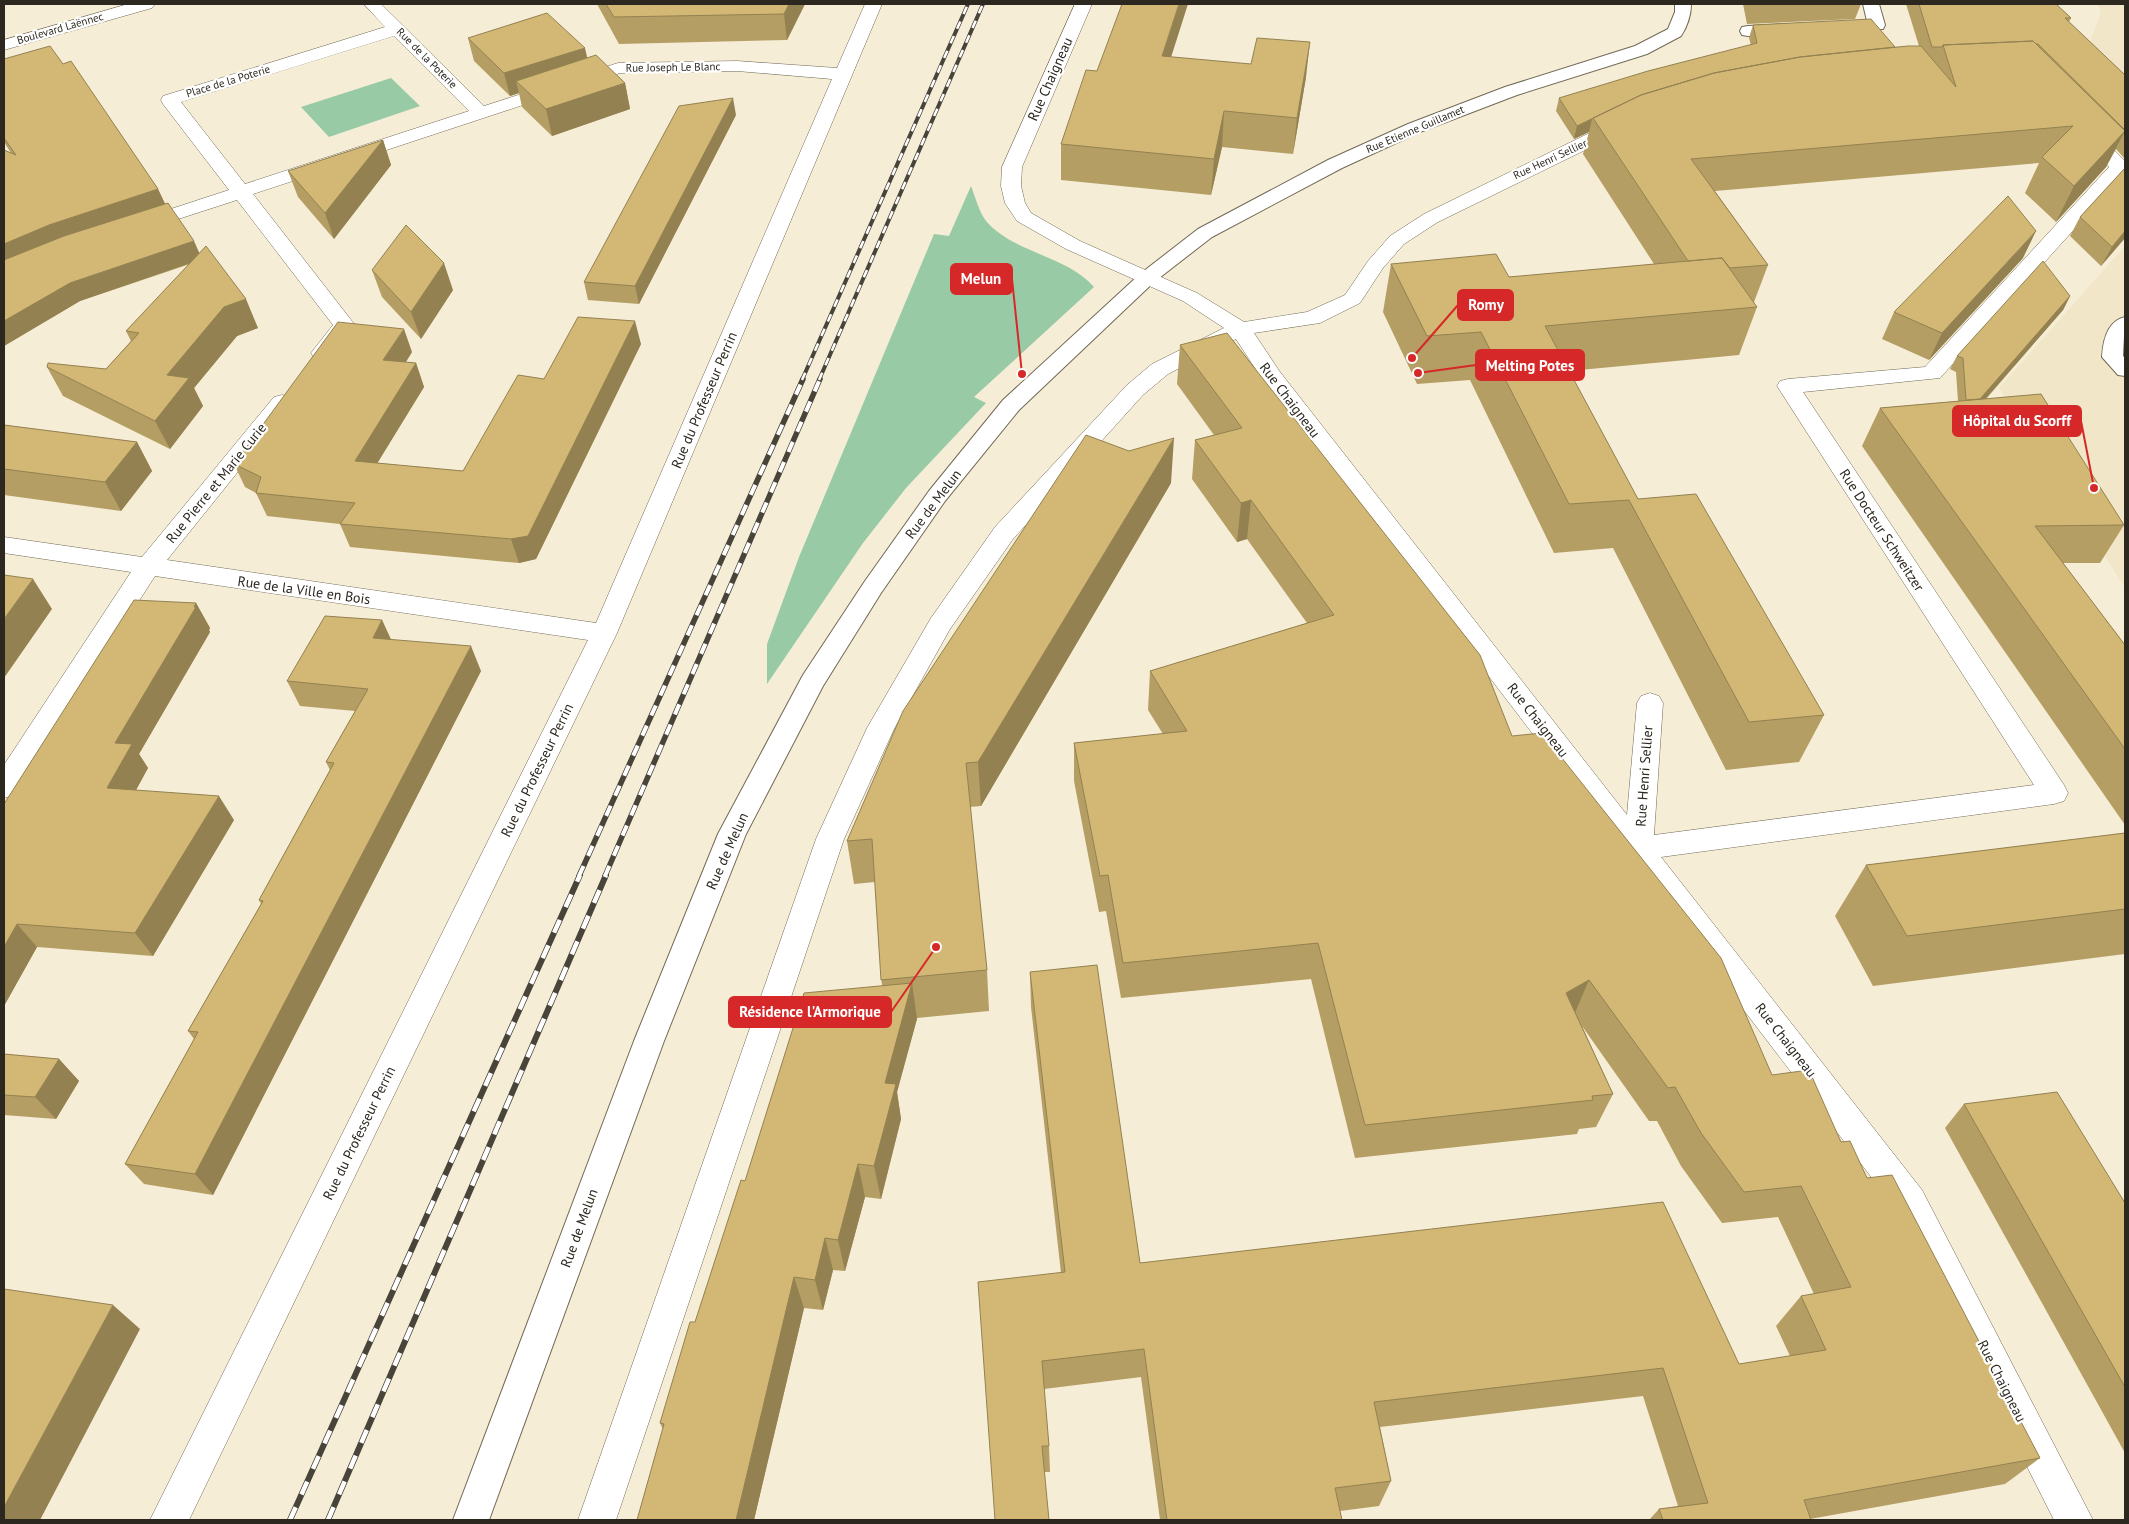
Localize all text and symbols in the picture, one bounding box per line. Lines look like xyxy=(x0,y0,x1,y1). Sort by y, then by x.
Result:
street label: Boulevard Laënnec xyxy=(15,9,105,47)
street label: Rue de la Poterie xyxy=(394,25,461,92)
street label: Rue Chaigneau xyxy=(1024,34,1076,124)
street label: Rue Joseph Le Blanc xyxy=(626,59,721,75)
street label: Place de la Poterie xyxy=(184,61,272,100)
street label: Rue Etienne Guillamet xyxy=(1364,102,1466,156)
street label: Rue Henri Sellier xyxy=(1511,136,1589,182)
callout: Melun xyxy=(951,264,1012,294)
text: Melun xyxy=(961,269,1001,288)
callout: Romy xyxy=(1458,290,1513,320)
text: Romy xyxy=(1468,295,1505,314)
street label: Rue du Professeur Perrin xyxy=(667,329,741,471)
callout: Melting Potes xyxy=(1476,350,1584,380)
text: Melting Potes xyxy=(1486,356,1574,375)
street label: Rue Chaigneau xyxy=(1256,359,1324,441)
callout: Hôpital du Scorff xyxy=(1953,406,2081,436)
text: Hôpital du Scorff xyxy=(1963,411,2072,430)
street label: Rue Pierre et Marie Curie xyxy=(162,419,270,547)
street label: Rue Docteur Schweitzer xyxy=(1836,465,1928,595)
street label: Rue de Melun xyxy=(901,466,965,542)
street label: Rue de la Ville en Bois xyxy=(236,572,372,608)
street label: Rue Chaigneau xyxy=(1503,679,1573,761)
street label: Rue du Professeur Perrin xyxy=(497,700,577,840)
street label: Rue Henri Sellier xyxy=(1631,725,1657,827)
street label: Rue de Melun xyxy=(702,810,752,892)
callout: Résidence l'Armorique xyxy=(729,997,891,1027)
street label: Rue Chaigneau xyxy=(1751,999,1821,1081)
text: Résidence l'Armorique xyxy=(739,1002,881,1021)
street label: Rue du Professeur Perrin xyxy=(319,1063,399,1203)
street label: Rue de Melun xyxy=(556,1186,602,1270)
street label: Rue Chaigneau xyxy=(1974,1337,2030,1425)

